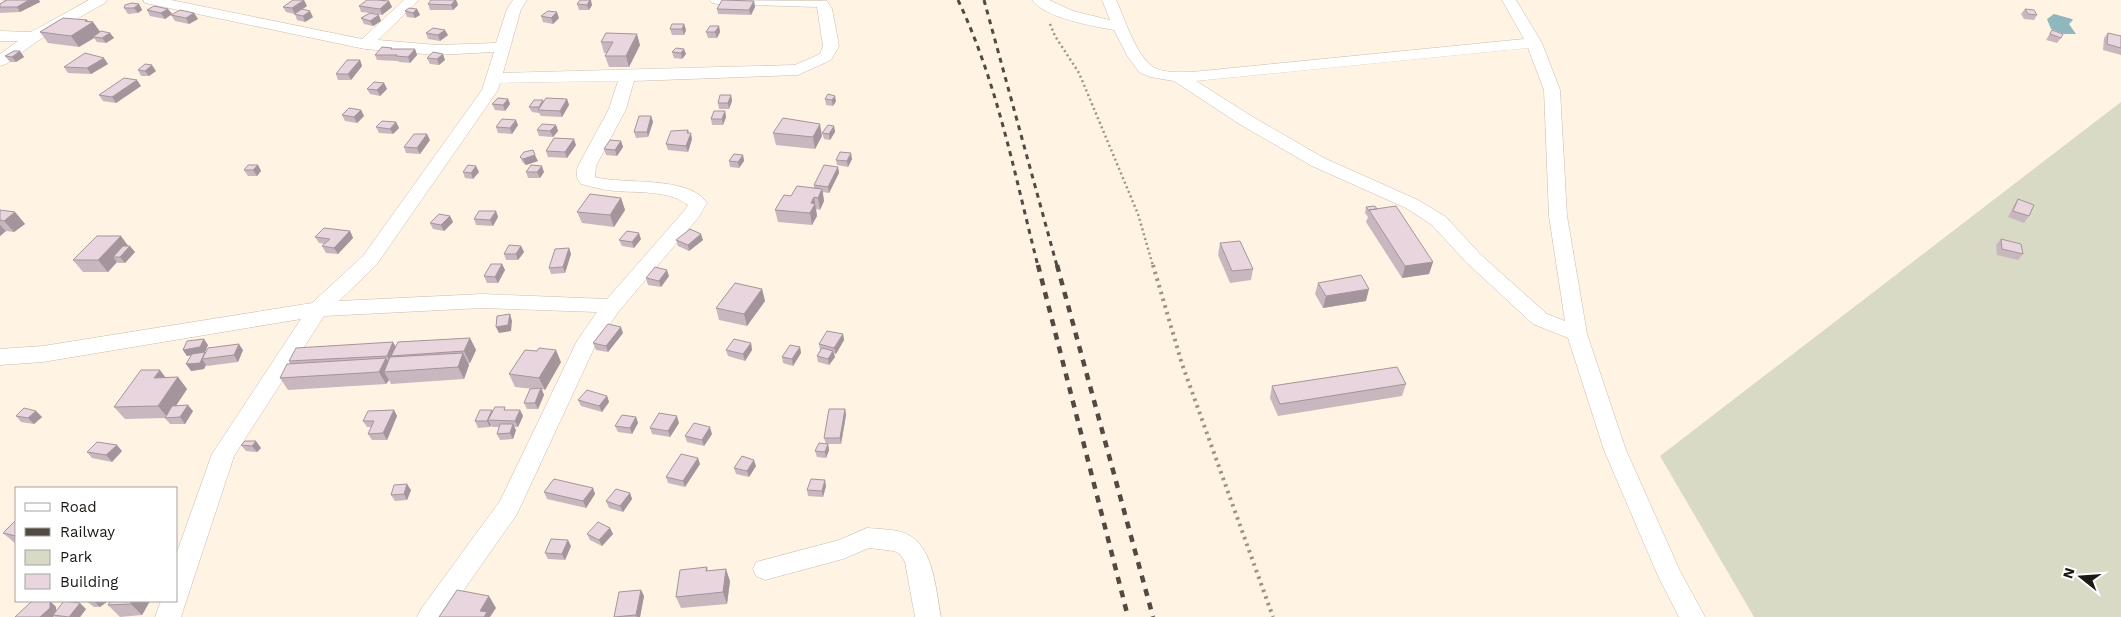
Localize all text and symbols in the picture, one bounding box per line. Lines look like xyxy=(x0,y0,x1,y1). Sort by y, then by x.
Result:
legend xyxy=(15,487,178,602)
text: Road xyxy=(60,498,97,516)
text: Railway xyxy=(60,523,115,541)
text: Park xyxy=(60,548,93,566)
north arrow xyxy=(2056,552,2106,602)
text: N xyxy=(2059,566,2078,580)
text: Building xyxy=(60,573,118,591)

